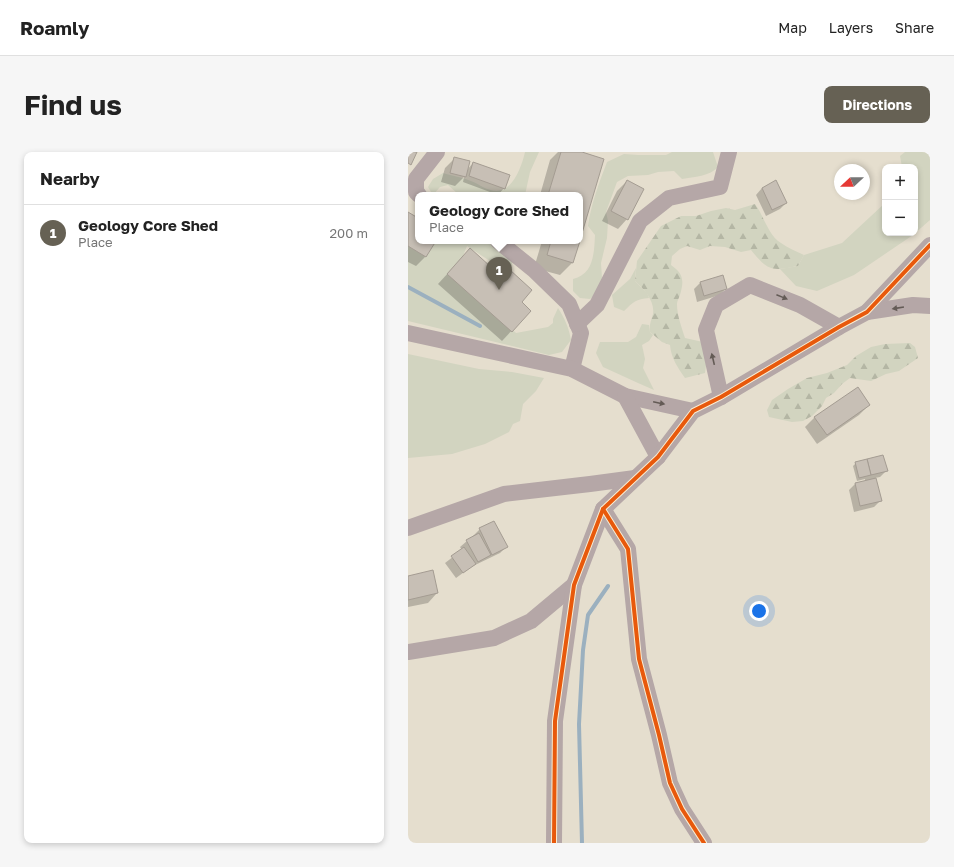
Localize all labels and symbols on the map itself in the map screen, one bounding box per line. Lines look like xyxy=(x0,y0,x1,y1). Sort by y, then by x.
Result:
north arrow xyxy=(834,164,870,200)
pin: 1 xyxy=(486,257,512,290)
one-way arrow xyxy=(776,295,788,301)
one-way arrow xyxy=(892,305,904,311)
one-way arrow xyxy=(709,353,715,365)
one-way arrow xyxy=(653,401,665,407)
your location xyxy=(749,601,769,621)

